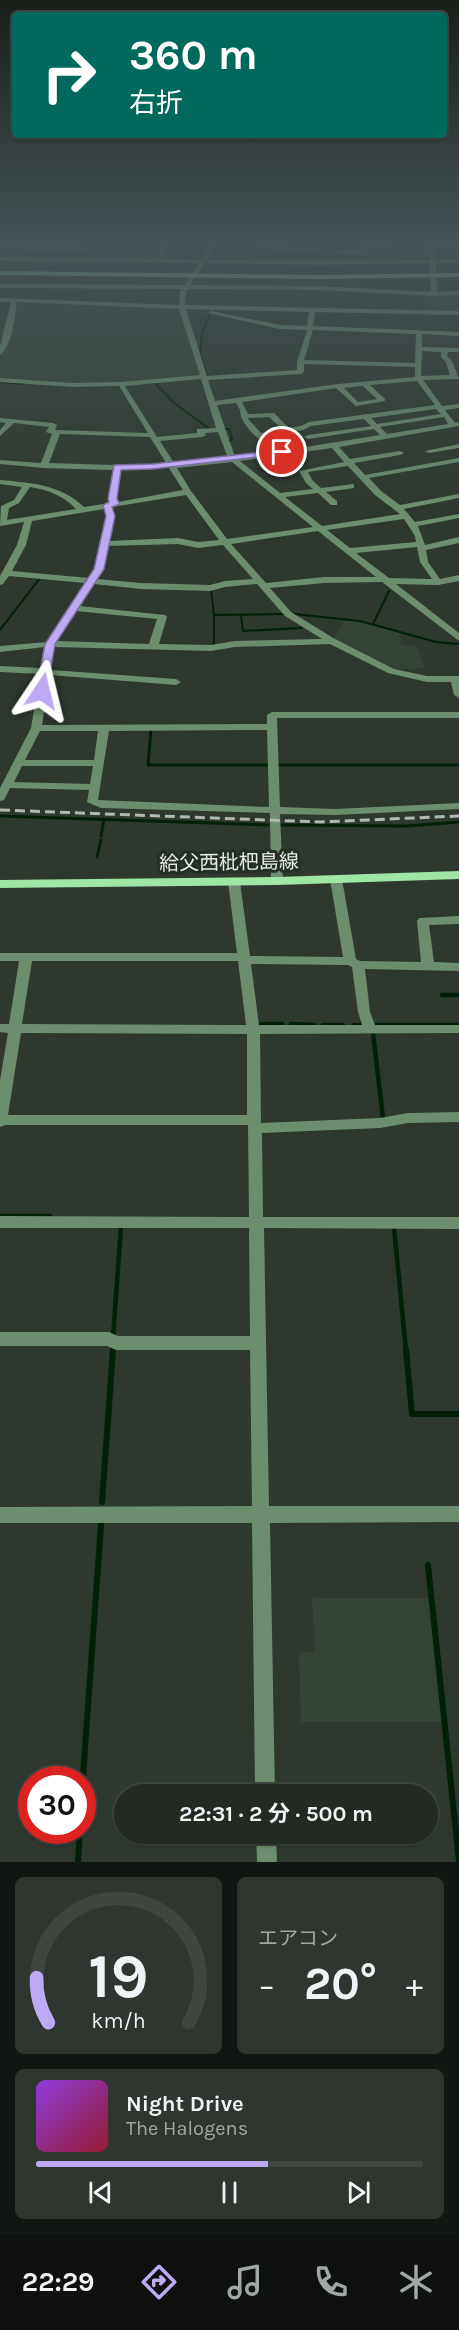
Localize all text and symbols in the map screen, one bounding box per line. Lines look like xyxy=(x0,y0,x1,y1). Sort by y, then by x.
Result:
text: 360 m xyxy=(129,30,258,80)
icon: right xyxy=(30,36,108,114)
text: 右折 xyxy=(129,87,183,119)
pin xyxy=(256,426,307,477)
icon: arrive xyxy=(265,435,298,468)
position arrow xyxy=(10,659,74,723)
street label: 給父西枇杷島線 xyxy=(159,850,299,875)
speed limit sign: 30 xyxy=(18,1766,96,1844)
text: 22:31 · 2 分 · 500 m xyxy=(179,1801,373,1827)
text: エアコン xyxy=(258,1927,338,1950)
text: 19 xyxy=(88,1940,149,2013)
text: 20° xyxy=(304,1958,377,2010)
text: − xyxy=(258,1966,275,2004)
text: + xyxy=(406,1966,423,2004)
text: km/h xyxy=(91,2008,146,2033)
text: Night Drive xyxy=(126,2091,244,2117)
text: The Halogens xyxy=(126,2117,248,2140)
icon: previous xyxy=(84,2176,117,2209)
icon: pause xyxy=(213,2176,246,2209)
icon: next xyxy=(342,2176,375,2209)
icon: directions xyxy=(138,2261,180,2303)
icon: music xyxy=(224,2261,266,2303)
icon: phone xyxy=(310,2261,352,2303)
icon: climate xyxy=(395,2261,437,2303)
text: 22:29 xyxy=(22,2266,95,2298)

